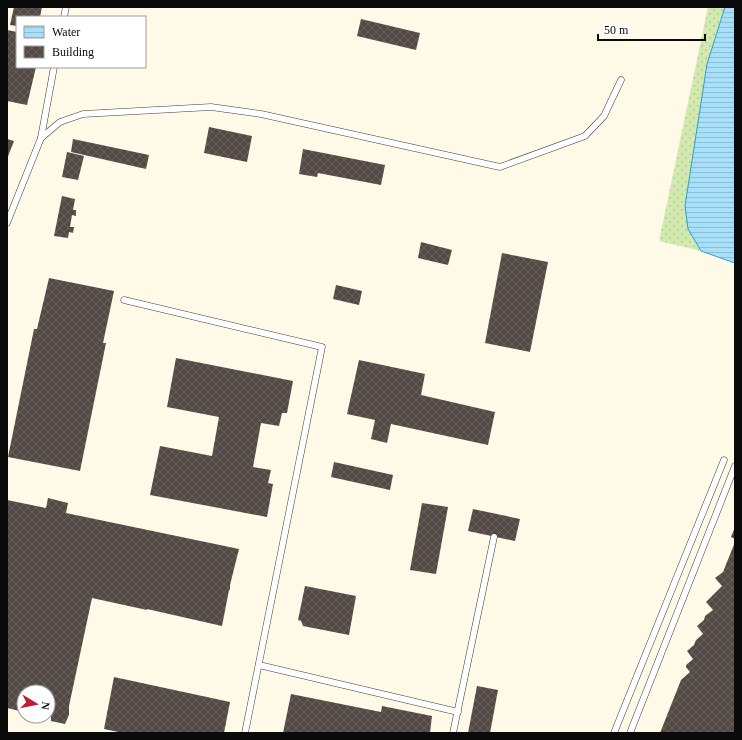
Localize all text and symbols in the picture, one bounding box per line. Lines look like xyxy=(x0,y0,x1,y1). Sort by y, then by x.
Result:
legend xyxy=(16,16,146,68)
scale bar xyxy=(598,16,705,42)
text: 50 m xyxy=(604,23,629,37)
text: Water xyxy=(52,25,80,39)
text: Building xyxy=(52,45,94,59)
north arrow xyxy=(16,684,56,724)
text: N xyxy=(39,701,52,711)

